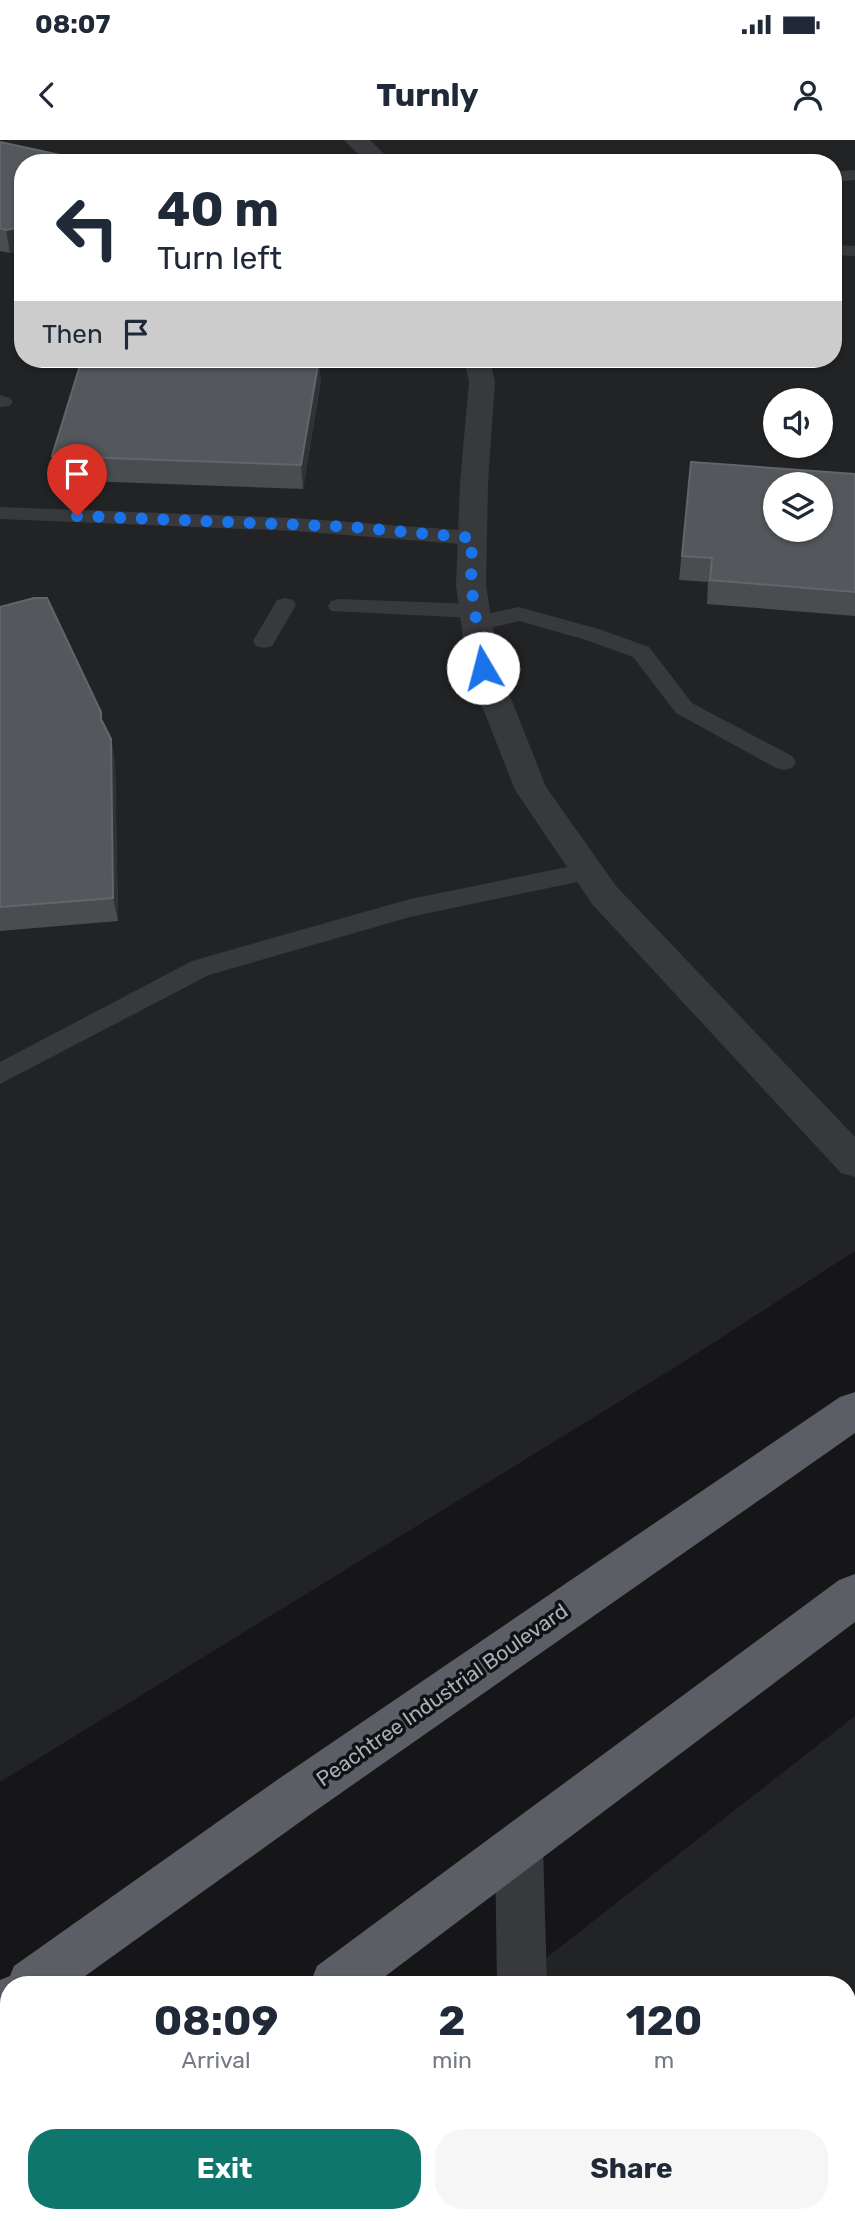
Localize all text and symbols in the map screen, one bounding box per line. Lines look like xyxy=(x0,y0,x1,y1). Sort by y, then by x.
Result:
text: 08:07 xyxy=(35,9,110,40)
icon: back xyxy=(28,76,66,114)
text: Turnly xyxy=(376,76,479,114)
icon: person xyxy=(789,76,827,114)
text: 40 m xyxy=(157,180,279,238)
icon: left xyxy=(42,182,133,273)
text: Turn left xyxy=(157,239,282,277)
icon: arrive xyxy=(117,315,155,353)
text: Then xyxy=(42,319,103,350)
map controls xyxy=(763,388,833,542)
button: sound xyxy=(763,388,833,458)
pin xyxy=(47,444,107,516)
icon: arrive xyxy=(58,455,96,493)
button: layers xyxy=(763,472,833,542)
position arrow xyxy=(446,631,520,705)
street label: Peachtree Industrial Boulevard xyxy=(311,1598,572,1791)
text: 08:09 xyxy=(154,1996,278,2046)
text: 2 xyxy=(438,1996,466,2046)
text: 120 xyxy=(626,1996,702,2046)
text: Arrival xyxy=(182,2046,251,2074)
text: min xyxy=(432,2046,472,2074)
text: m xyxy=(654,2046,674,2074)
button: Exit xyxy=(28,2129,421,2209)
button: Share xyxy=(435,2129,828,2209)

